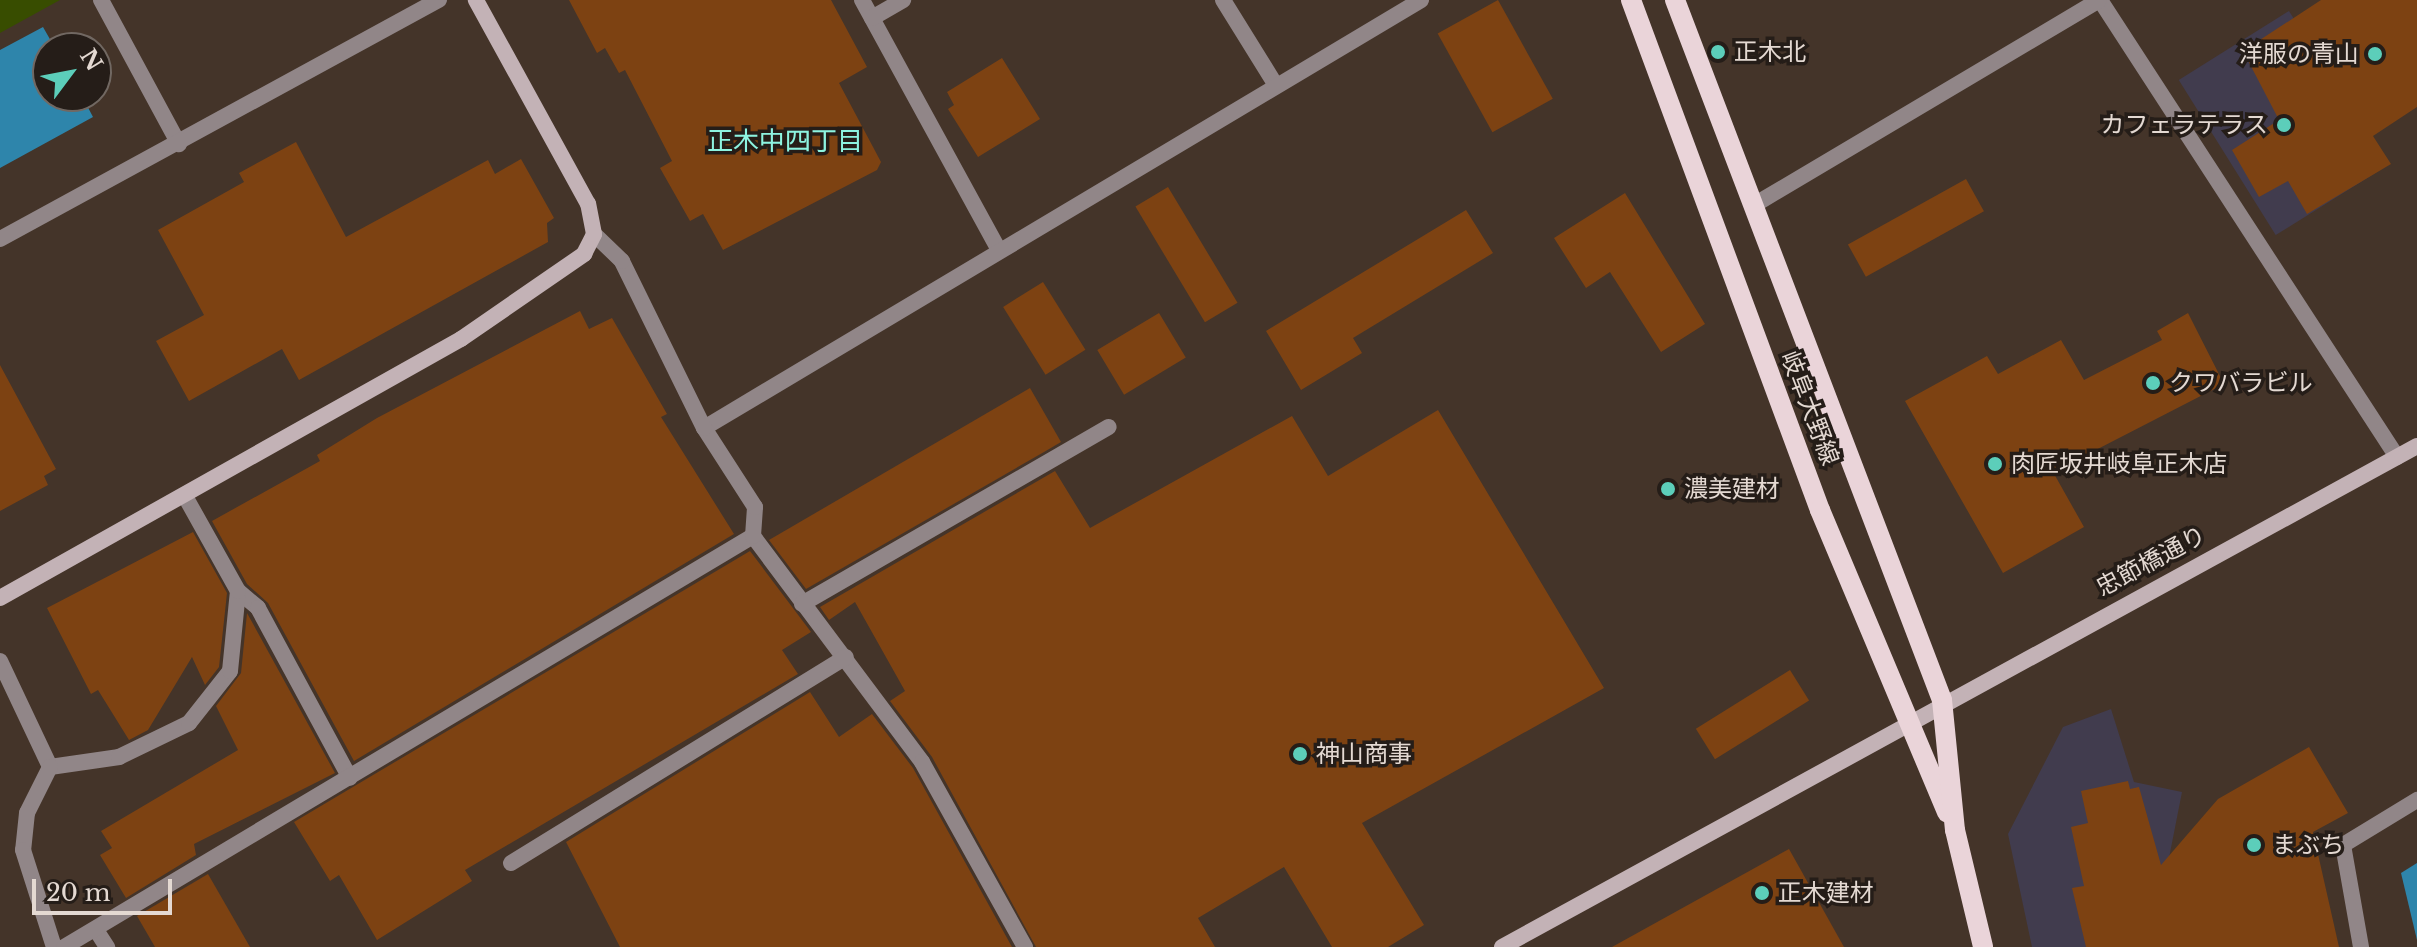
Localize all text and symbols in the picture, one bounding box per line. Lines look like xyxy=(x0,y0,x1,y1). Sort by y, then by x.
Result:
north arrow xyxy=(32,32,112,112)
place label: 正木北 xyxy=(1734,38,1806,66)
place label: 洋服の青山 xyxy=(2239,40,2359,68)
marker: 正木北 xyxy=(1709,43,1727,61)
text: N xyxy=(74,44,108,76)
marker: 洋服の青山 xyxy=(2366,45,2384,63)
place label: カフェラテラス xyxy=(2100,111,2268,139)
marker: カフェラテラス xyxy=(2275,116,2293,134)
district label: 正木中四丁目 xyxy=(707,126,863,158)
street label: 岐阜大野線 xyxy=(1775,347,1845,469)
place label: クワバラビル xyxy=(2169,369,2313,397)
marker: クワバラビル xyxy=(2144,374,2162,392)
place label: 肉匠坂井岐阜正木店 xyxy=(2011,450,2227,478)
marker: 肉匠坂井岐阜正木店 xyxy=(1986,455,2004,473)
place label: 濃美建材 xyxy=(1684,475,1780,503)
marker: 濃美建材 xyxy=(1659,480,1677,498)
street label: 忠節橋通り xyxy=(2091,520,2211,602)
place label: 神山商事 xyxy=(1316,740,1412,768)
marker: 神山商事 xyxy=(1291,745,1309,763)
place label: まぶち xyxy=(2272,831,2344,859)
marker: まぶち xyxy=(2243,834,2265,856)
scale bar xyxy=(36,863,176,913)
text: 20 m xyxy=(46,878,111,907)
place label: 正木建材 xyxy=(1778,879,1874,907)
marker: 正木建材 xyxy=(1753,884,1771,902)

